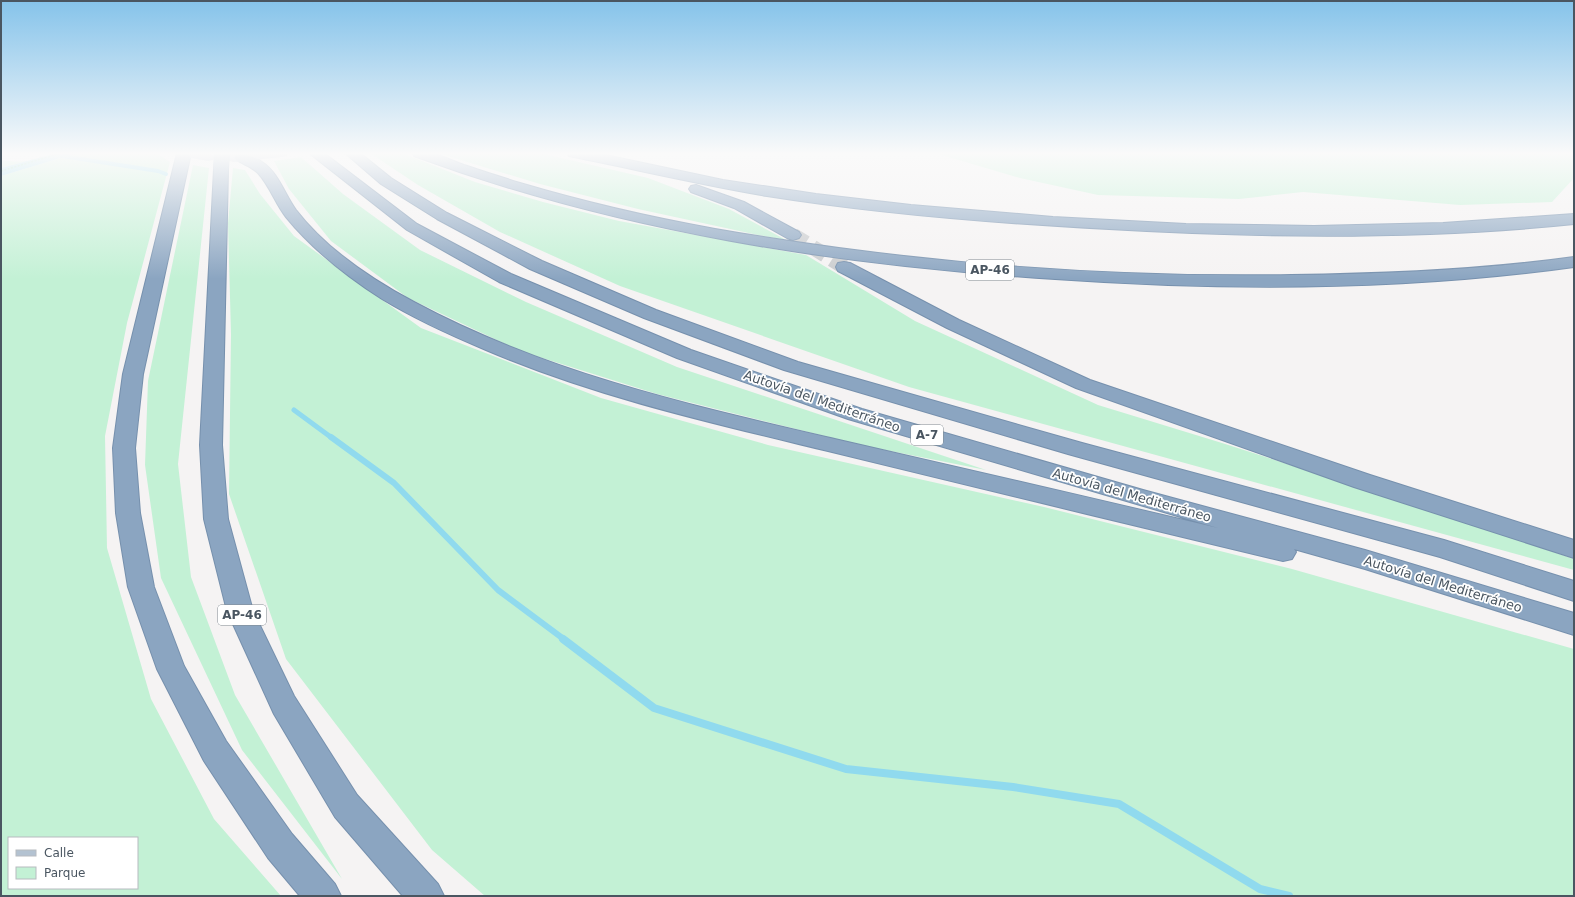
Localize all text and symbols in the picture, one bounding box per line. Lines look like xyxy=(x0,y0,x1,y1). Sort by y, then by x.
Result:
road number: AP-46 xyxy=(966,260,1014,280)
street label: Autovía del Mediterráneo xyxy=(742,367,902,435)
road number: A-7 xyxy=(911,425,943,445)
street label: Autovía del Mediterráneo xyxy=(1051,465,1213,525)
street label: Autovía del Mediterráneo xyxy=(1362,553,1524,615)
road number: AP-46 xyxy=(218,605,266,625)
legend xyxy=(8,837,138,889)
text: Calle xyxy=(44,846,74,860)
text: Parque xyxy=(44,866,85,880)

